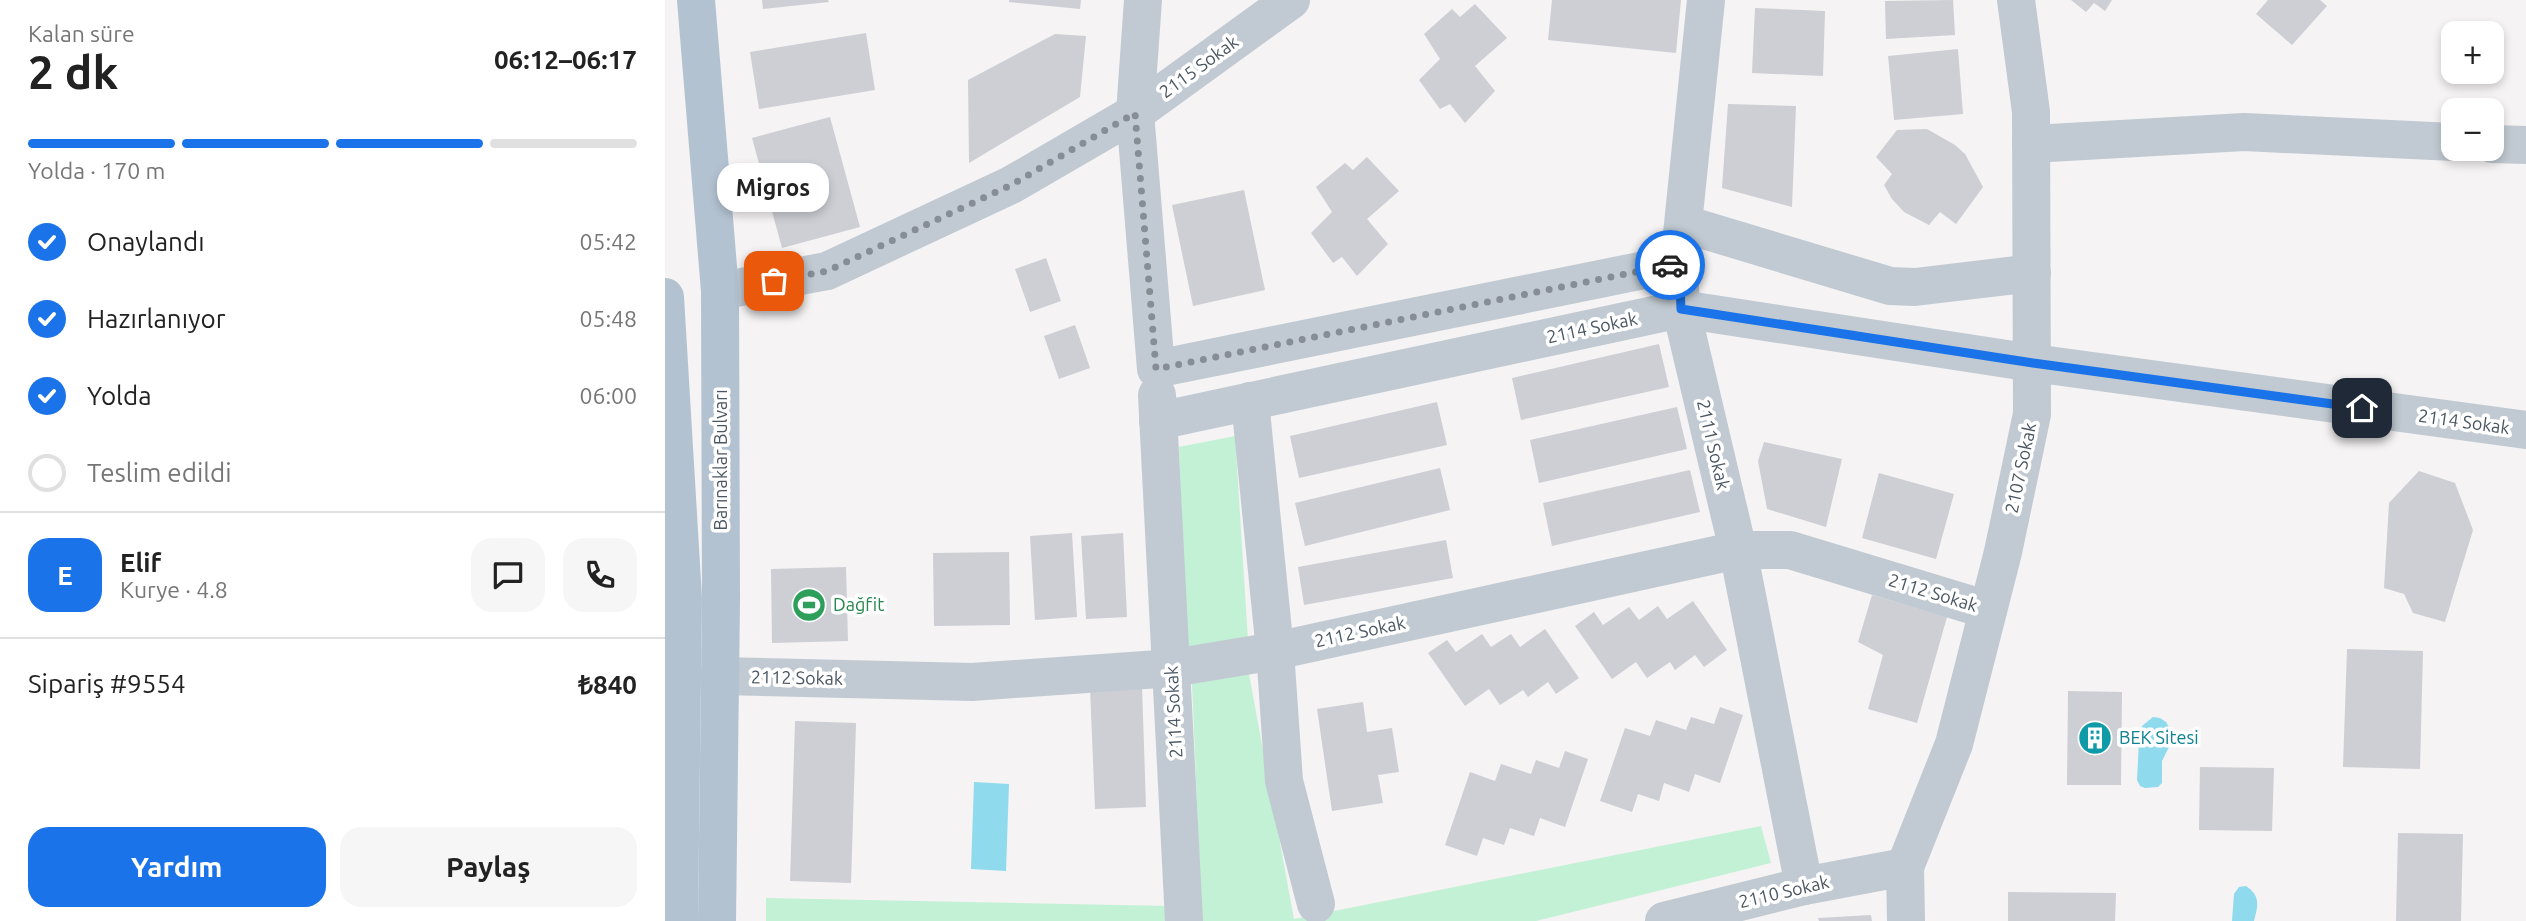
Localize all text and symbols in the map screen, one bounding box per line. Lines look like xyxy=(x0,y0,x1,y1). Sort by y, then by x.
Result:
text: Kalan süre xyxy=(28,21,135,46)
map controls xyxy=(2441,21,2504,161)
button: + xyxy=(2441,21,2504,84)
street label: 2115 Sokak xyxy=(1155,31,1242,101)
text: 06:12–06:17 xyxy=(494,45,637,74)
text: 2 dk xyxy=(28,46,118,98)
button: − xyxy=(2441,98,2504,161)
text: Yolda · 170 m xyxy=(28,158,165,183)
callout: Migros xyxy=(718,162,830,211)
text: Migros xyxy=(736,175,810,200)
icon: check xyxy=(28,223,66,261)
text: Onaylandı xyxy=(87,227,205,256)
text: 05:42 xyxy=(579,229,637,254)
courier xyxy=(1635,230,1705,300)
icon: car xyxy=(1651,246,1689,284)
pin xyxy=(744,251,804,311)
icon: bag xyxy=(755,262,793,300)
icon: check xyxy=(28,300,66,338)
text: Hazırlanıyor xyxy=(87,304,226,333)
text: 05:48 xyxy=(579,306,637,331)
street label: 2114 Sokak xyxy=(1545,308,1639,346)
icon: check xyxy=(28,377,66,415)
pin xyxy=(2332,378,2392,438)
text: Yolda xyxy=(87,381,152,410)
text: 06:00 xyxy=(579,383,637,408)
street label: Barınaklar Bulvarı xyxy=(710,389,730,531)
icon: home xyxy=(2343,389,2381,427)
street label: 2111 Sokak xyxy=(1694,398,1734,492)
street label: 2114 Sokak xyxy=(2417,405,2511,437)
street label: 2107 Sokak xyxy=(2001,421,2039,515)
text: Teslim edildi xyxy=(87,458,232,487)
button: chat xyxy=(471,538,545,612)
button: phone xyxy=(563,538,637,612)
text: Elif xyxy=(120,548,161,577)
text: E xyxy=(57,561,73,590)
street label: 2112 Sokak xyxy=(1886,569,1980,615)
text: Kurye · 4.8 xyxy=(120,577,228,602)
sports icon: Dağfit xyxy=(790,586,828,624)
place label: Dağfit xyxy=(833,594,884,614)
street label: 2112 Sokak xyxy=(1313,612,1407,650)
street label: 2112 Sokak xyxy=(751,666,843,688)
street label: 2114 Sokak xyxy=(1161,666,1185,759)
text: Sipariş #9554 xyxy=(28,669,186,698)
text: ₺840 xyxy=(578,670,637,699)
building icon: BEK Sitesi xyxy=(2076,719,2114,757)
place label: BEK Sitesi xyxy=(2119,727,2199,747)
button: Yardım xyxy=(28,827,326,907)
button: Paylaş xyxy=(340,827,637,907)
street label: 2110 Sokak xyxy=(1737,871,1831,911)

